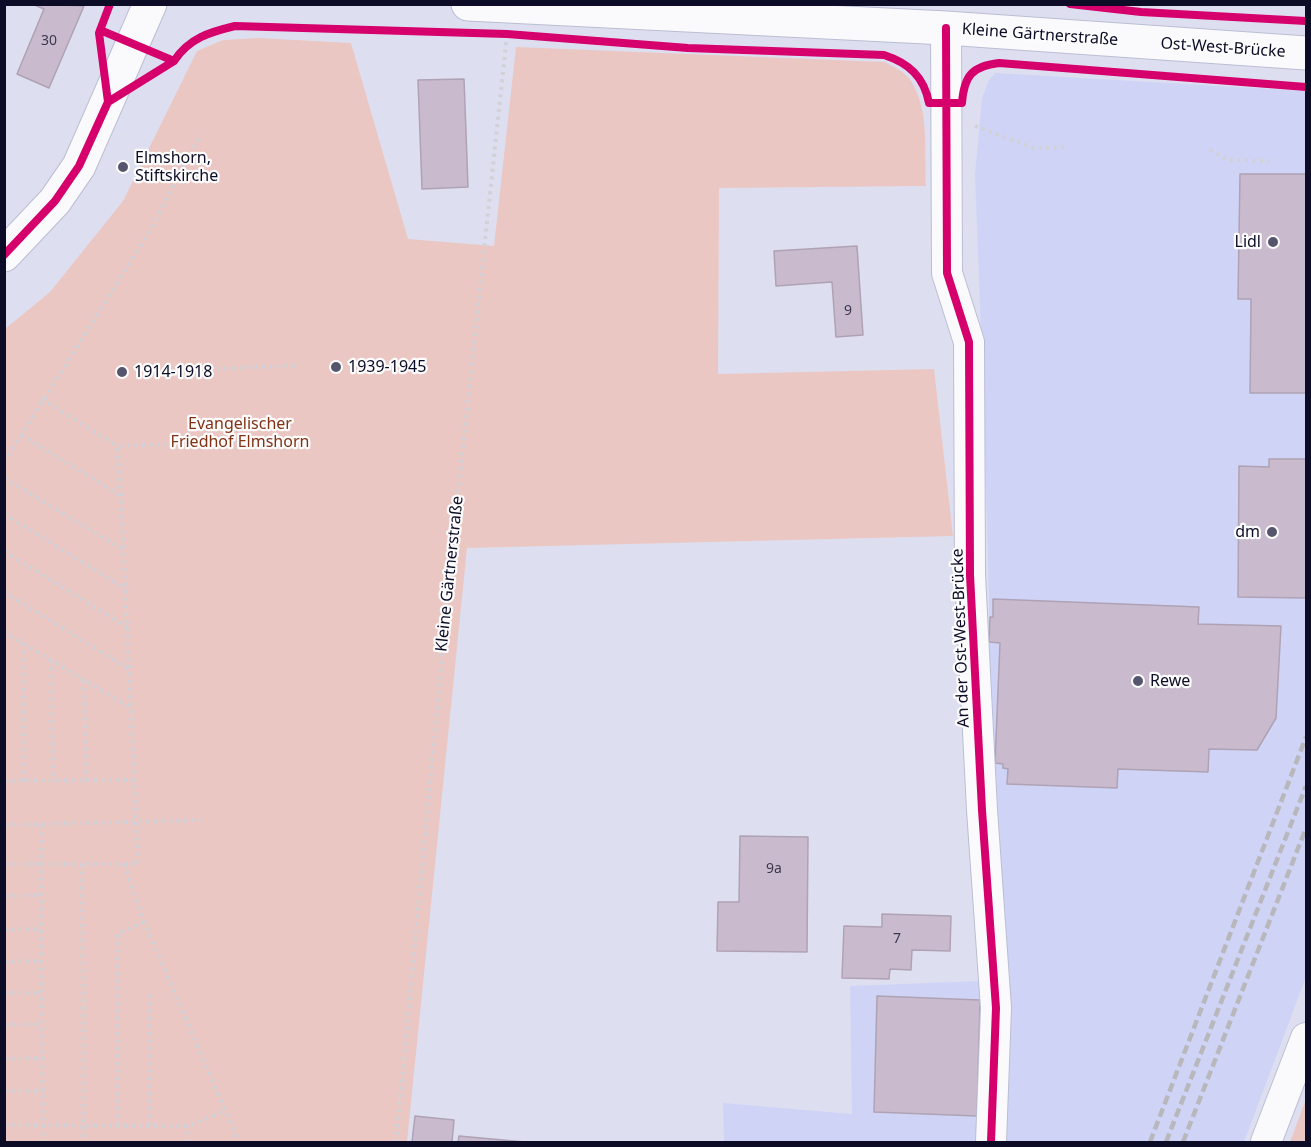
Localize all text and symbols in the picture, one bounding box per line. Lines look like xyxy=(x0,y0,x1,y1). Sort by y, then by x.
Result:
street label: Kleine Gärtnerstraße xyxy=(961,20,1119,50)
house number: 30 xyxy=(41,33,57,49)
street label: Ost-West-Brücke xyxy=(1160,34,1286,62)
place label: Elmshorn, Stiftskirche xyxy=(135,148,218,186)
marker: Elmshorn, Stiftskirche xyxy=(116,160,130,174)
place label: Lidl xyxy=(1235,232,1261,252)
marker: Lidl xyxy=(1266,235,1280,249)
house number: 9 xyxy=(844,303,852,319)
place label: 1939-1945 xyxy=(348,357,426,377)
marker: 1939-1945 xyxy=(329,360,343,374)
place label: 1914-1918 xyxy=(134,362,212,382)
marker: 1914-1918 xyxy=(115,365,129,379)
park label: Evangelischer Friedhof Elmshorn xyxy=(171,414,309,452)
street label: Kleine Gärtnerstraße xyxy=(432,495,468,653)
place label: dm xyxy=(1235,522,1260,542)
marker: dm xyxy=(1265,525,1279,539)
street label: An der Ost-West-Brücke xyxy=(948,548,974,728)
place label: Rewe xyxy=(1150,671,1190,691)
marker: Rewe xyxy=(1131,674,1145,688)
house number: 9a xyxy=(766,861,782,877)
house number: 7 xyxy=(893,931,901,947)

